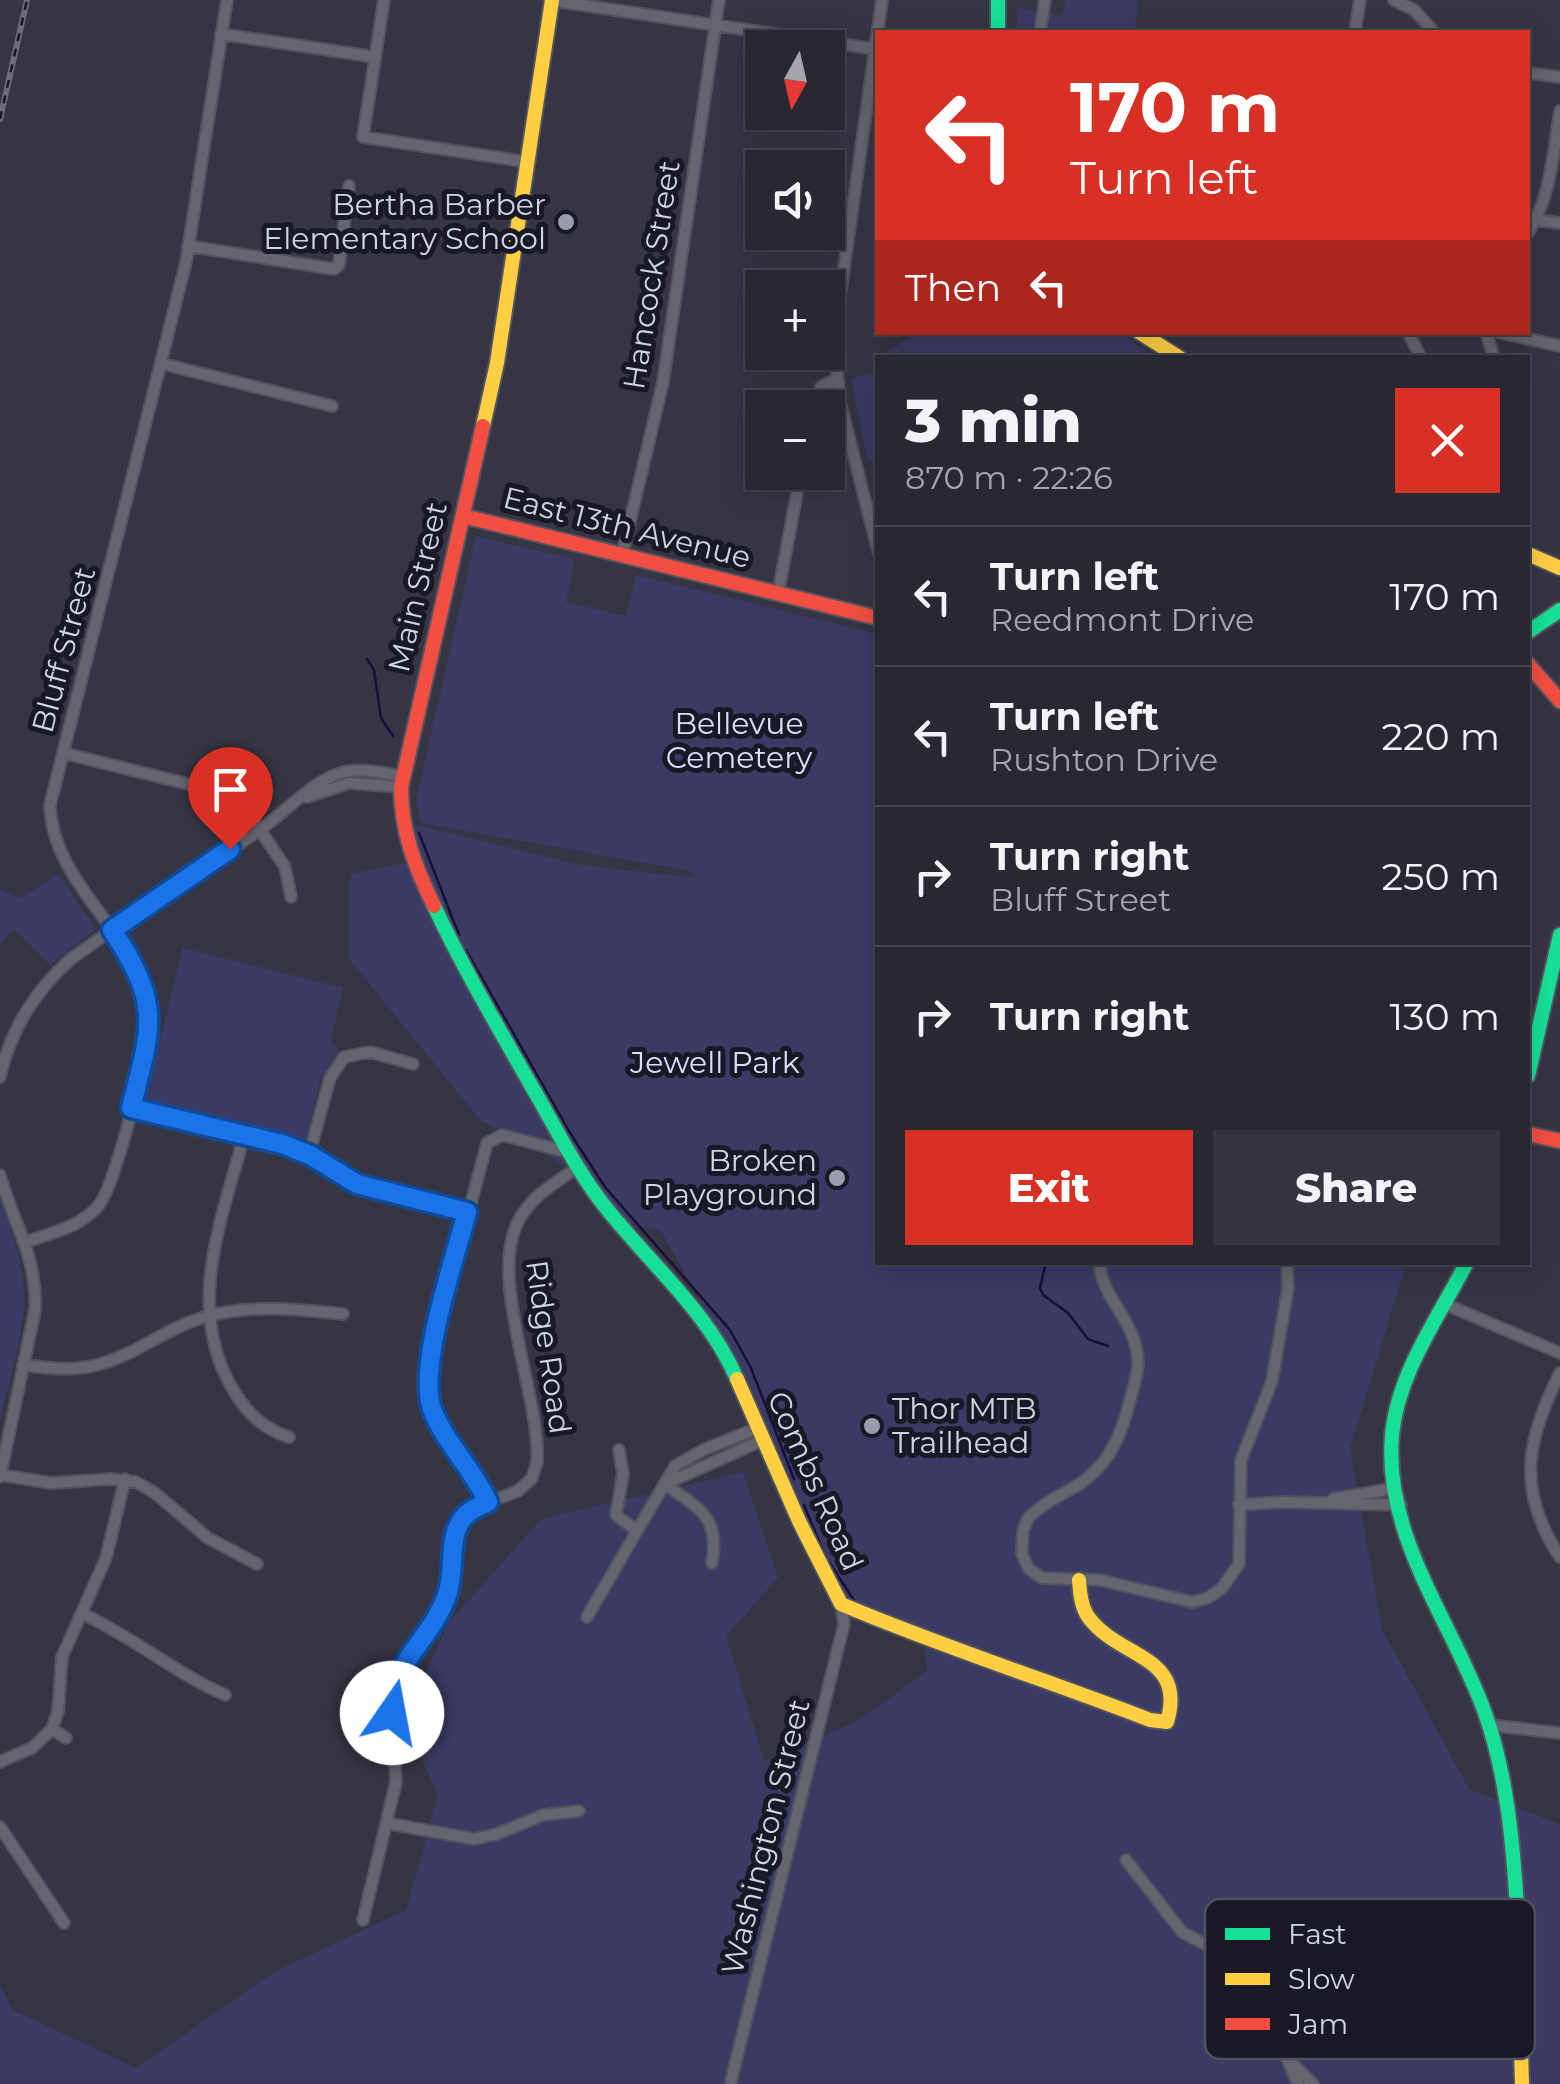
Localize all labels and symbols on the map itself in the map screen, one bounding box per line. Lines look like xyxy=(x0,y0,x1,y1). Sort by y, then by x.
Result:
north arrow xyxy=(745,30,845,130)
street label: Hancock Street xyxy=(615,158,688,392)
place label: Bertha Barber Elementary School xyxy=(263,186,546,257)
marker: Bertha Barber Elementary School xyxy=(555,211,577,233)
street label: East 13th Avenue xyxy=(500,479,755,576)
street label: Main Street xyxy=(380,498,455,675)
street label: Bluff Street xyxy=(24,563,103,737)
park label: Bellevue Cemetery xyxy=(666,705,813,776)
pin xyxy=(188,747,273,850)
park label: Jewell Park xyxy=(629,1044,800,1081)
place label: Broken Playground xyxy=(643,1142,817,1213)
marker: Broken Playground xyxy=(826,1167,848,1189)
street label: Ridge Road xyxy=(518,1258,579,1436)
street label: Combs Road xyxy=(759,1385,872,1576)
place label: Thor MTB Trailhead xyxy=(892,1390,1037,1461)
marker: Thor MTB Trailhead xyxy=(861,1415,883,1437)
position arrow xyxy=(340,1661,444,1765)
street label: Washington Street xyxy=(713,1695,818,1978)
legend xyxy=(1205,1899,1535,2059)
text: Fast xyxy=(1288,1917,1347,1951)
text: Slow xyxy=(1288,1962,1355,1996)
text: Jam xyxy=(1287,2007,1348,2041)

